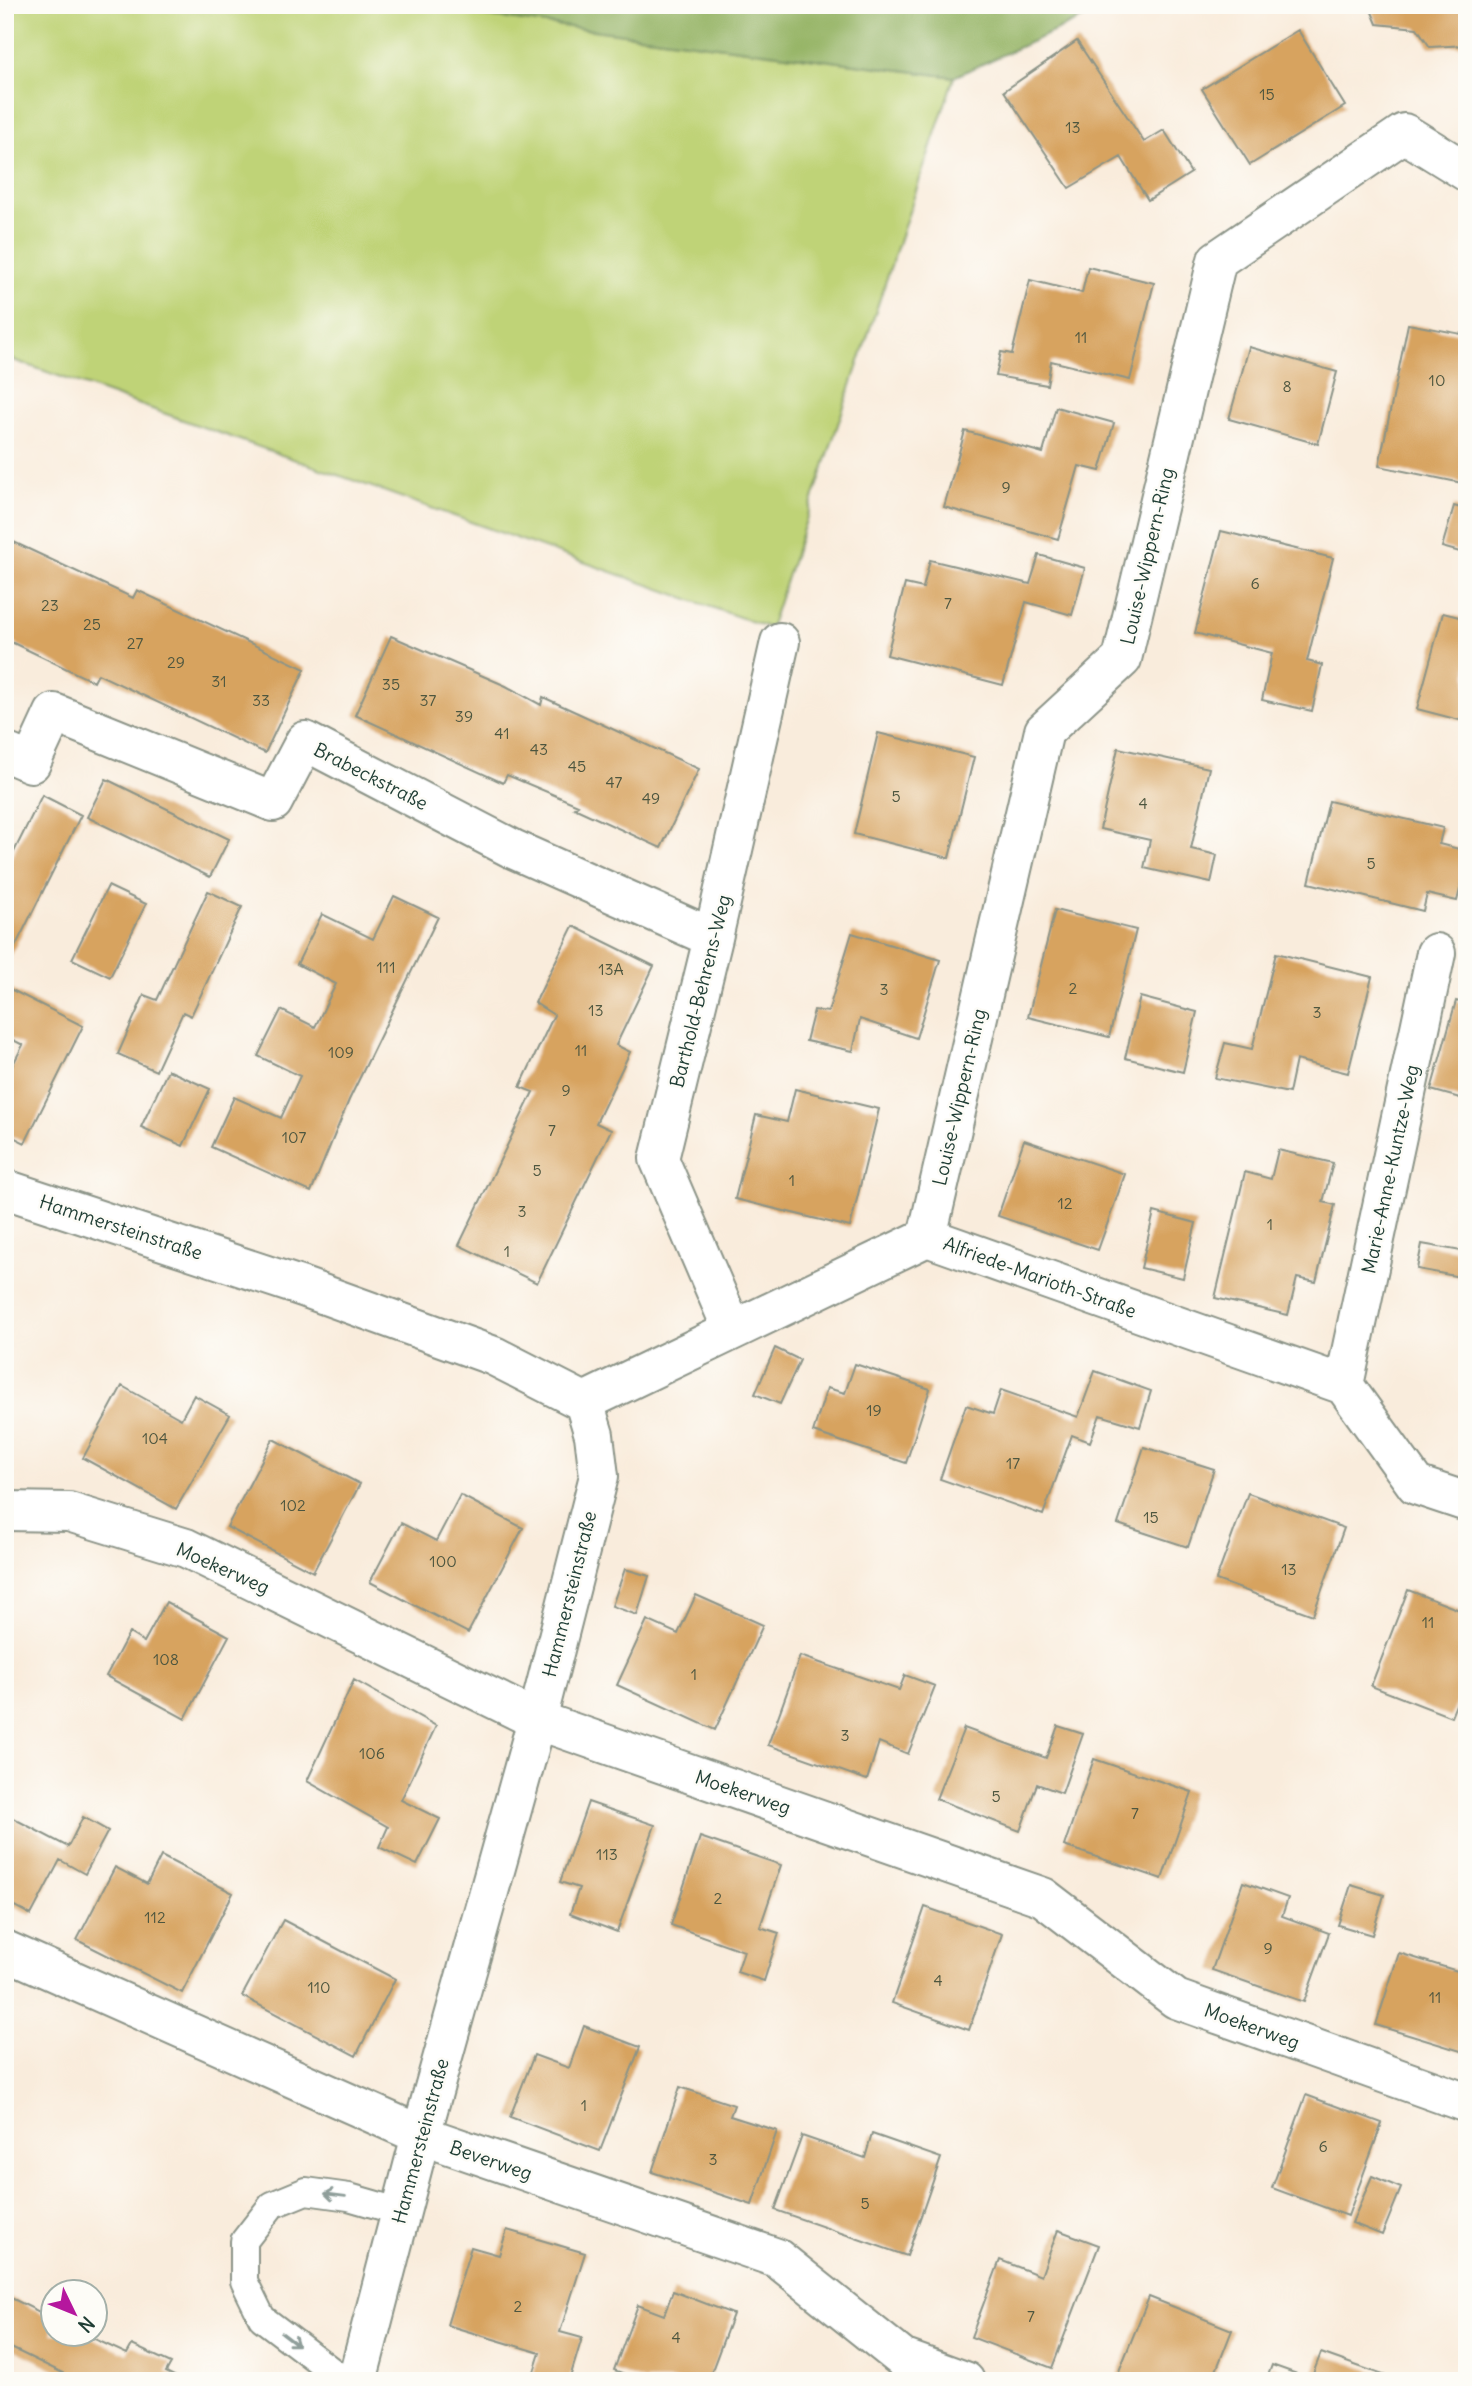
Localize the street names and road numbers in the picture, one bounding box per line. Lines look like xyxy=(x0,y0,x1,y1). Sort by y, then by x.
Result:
street label: Louise-Wippern-Ring xyxy=(1115,465,1179,647)
street label: Brabeckstraße xyxy=(310,737,432,815)
street label: Barthold-Behrens-Weg xyxy=(664,892,736,1090)
street label: Louise-Wippern-Ring xyxy=(927,1006,991,1188)
street label: Marie-Anne-Kuntze-Weg xyxy=(1356,1062,1424,1276)
street label: Hammersteinstraße xyxy=(36,1189,206,1265)
street label: Alfriede-Marioth-Straße xyxy=(940,1231,1140,1323)
street label: Hammersteinstraße xyxy=(537,1509,601,1679)
street label: Moekerweg xyxy=(173,1537,273,1599)
street label: Moekerweg xyxy=(692,1764,794,1820)
street label: Moekerweg xyxy=(1201,1998,1303,2054)
street label: Hammersteinstraße xyxy=(386,2056,454,2226)
street label: Beverweg xyxy=(447,2135,535,2185)

